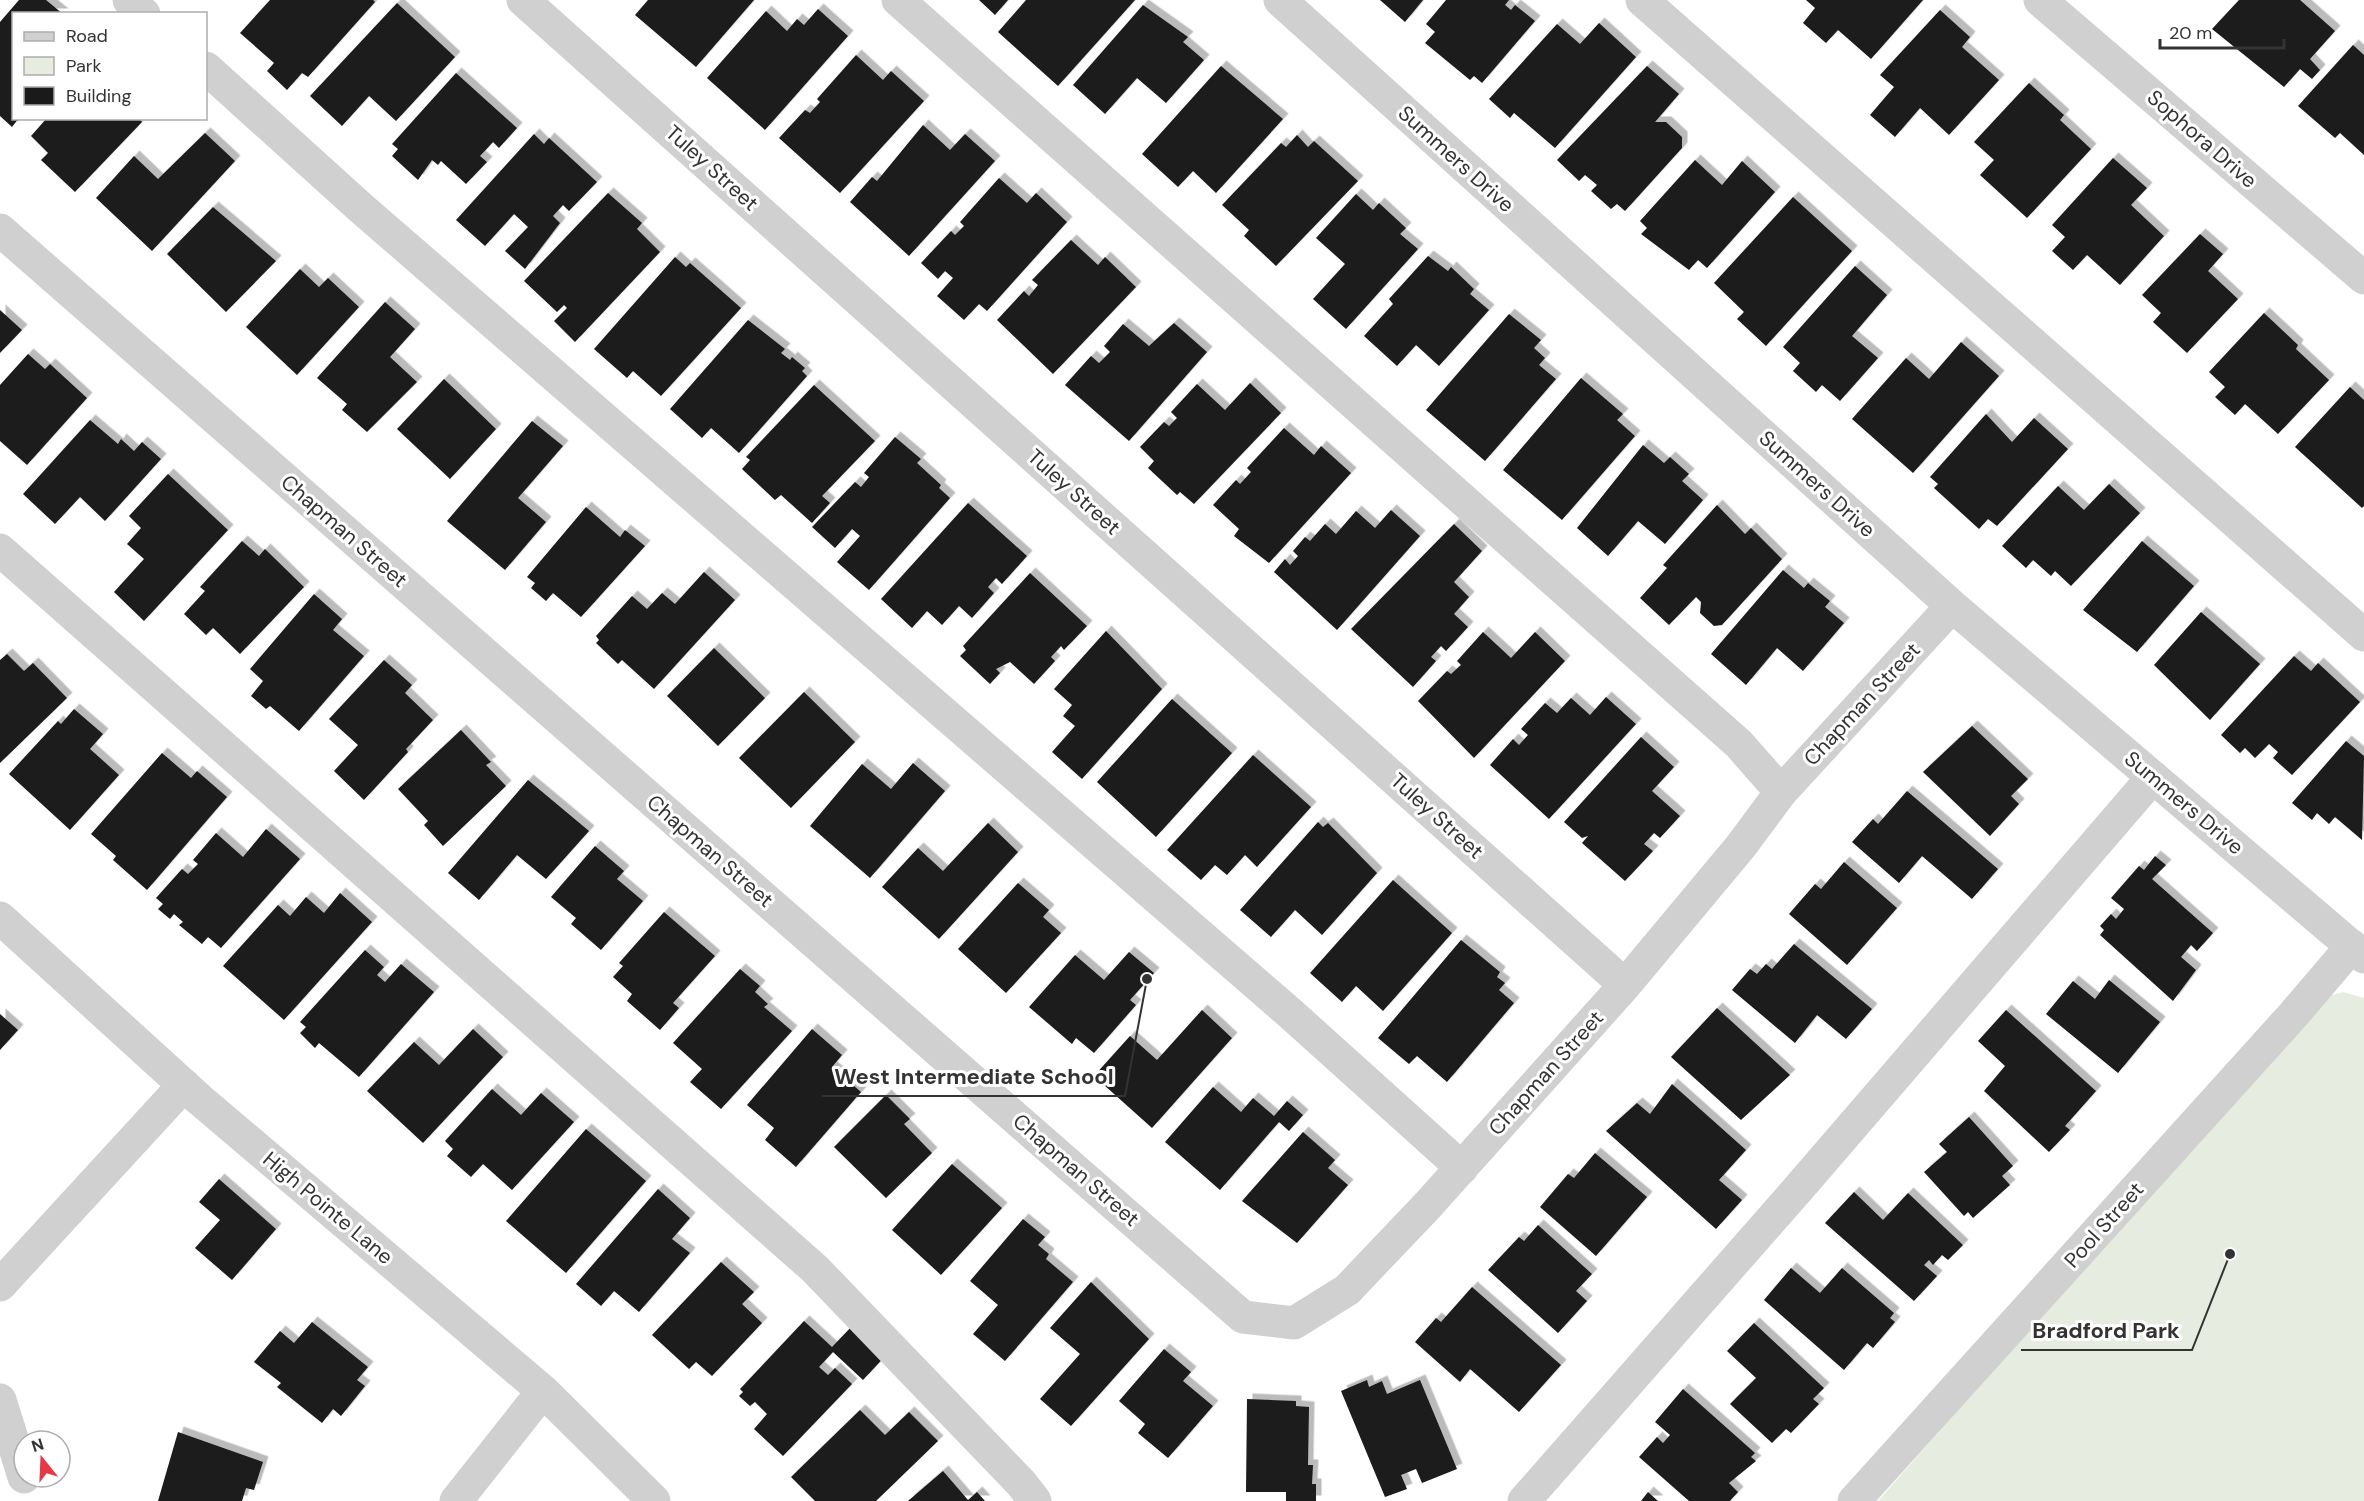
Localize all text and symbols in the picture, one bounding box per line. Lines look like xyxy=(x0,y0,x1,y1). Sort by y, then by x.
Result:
legend xyxy=(12,12,207,120)
scale bar xyxy=(2160,12,2284,50)
text: 20 m xyxy=(2169,21,2212,45)
text: Road xyxy=(66,24,108,48)
text: Park xyxy=(66,54,102,78)
text: Building xyxy=(66,84,131,108)
street label: Sophora Drive xyxy=(2141,84,2263,194)
street label: Summers Drive xyxy=(1392,99,1520,219)
street label: Tuley Street xyxy=(660,119,764,217)
street label: Summers Drive xyxy=(1753,424,1881,544)
street label: Tuley Street xyxy=(1022,443,1126,541)
street label: Chapman Street xyxy=(275,468,413,594)
street label: Chapman Street xyxy=(1798,636,1926,772)
street label: Summers Drive xyxy=(2119,745,2249,861)
street label: Tuley Street xyxy=(1385,767,1489,865)
street label: Chapman Street xyxy=(641,788,779,914)
street label: Chapman Street xyxy=(1482,1005,1610,1141)
callout: West Intermediate School xyxy=(822,1056,1125,1096)
text: West Intermediate School xyxy=(834,1062,1114,1091)
street label: Chapman Street xyxy=(1007,1107,1145,1233)
street label: High Pointe Lane xyxy=(257,1145,399,1271)
street label: Pool Street xyxy=(2058,1176,2150,1274)
callout: Bradford Park xyxy=(2021,1310,2192,1350)
text: Bradford Park xyxy=(2032,1316,2180,1345)
north arrow xyxy=(12,1429,72,1489)
text: N xyxy=(29,1433,46,1457)

